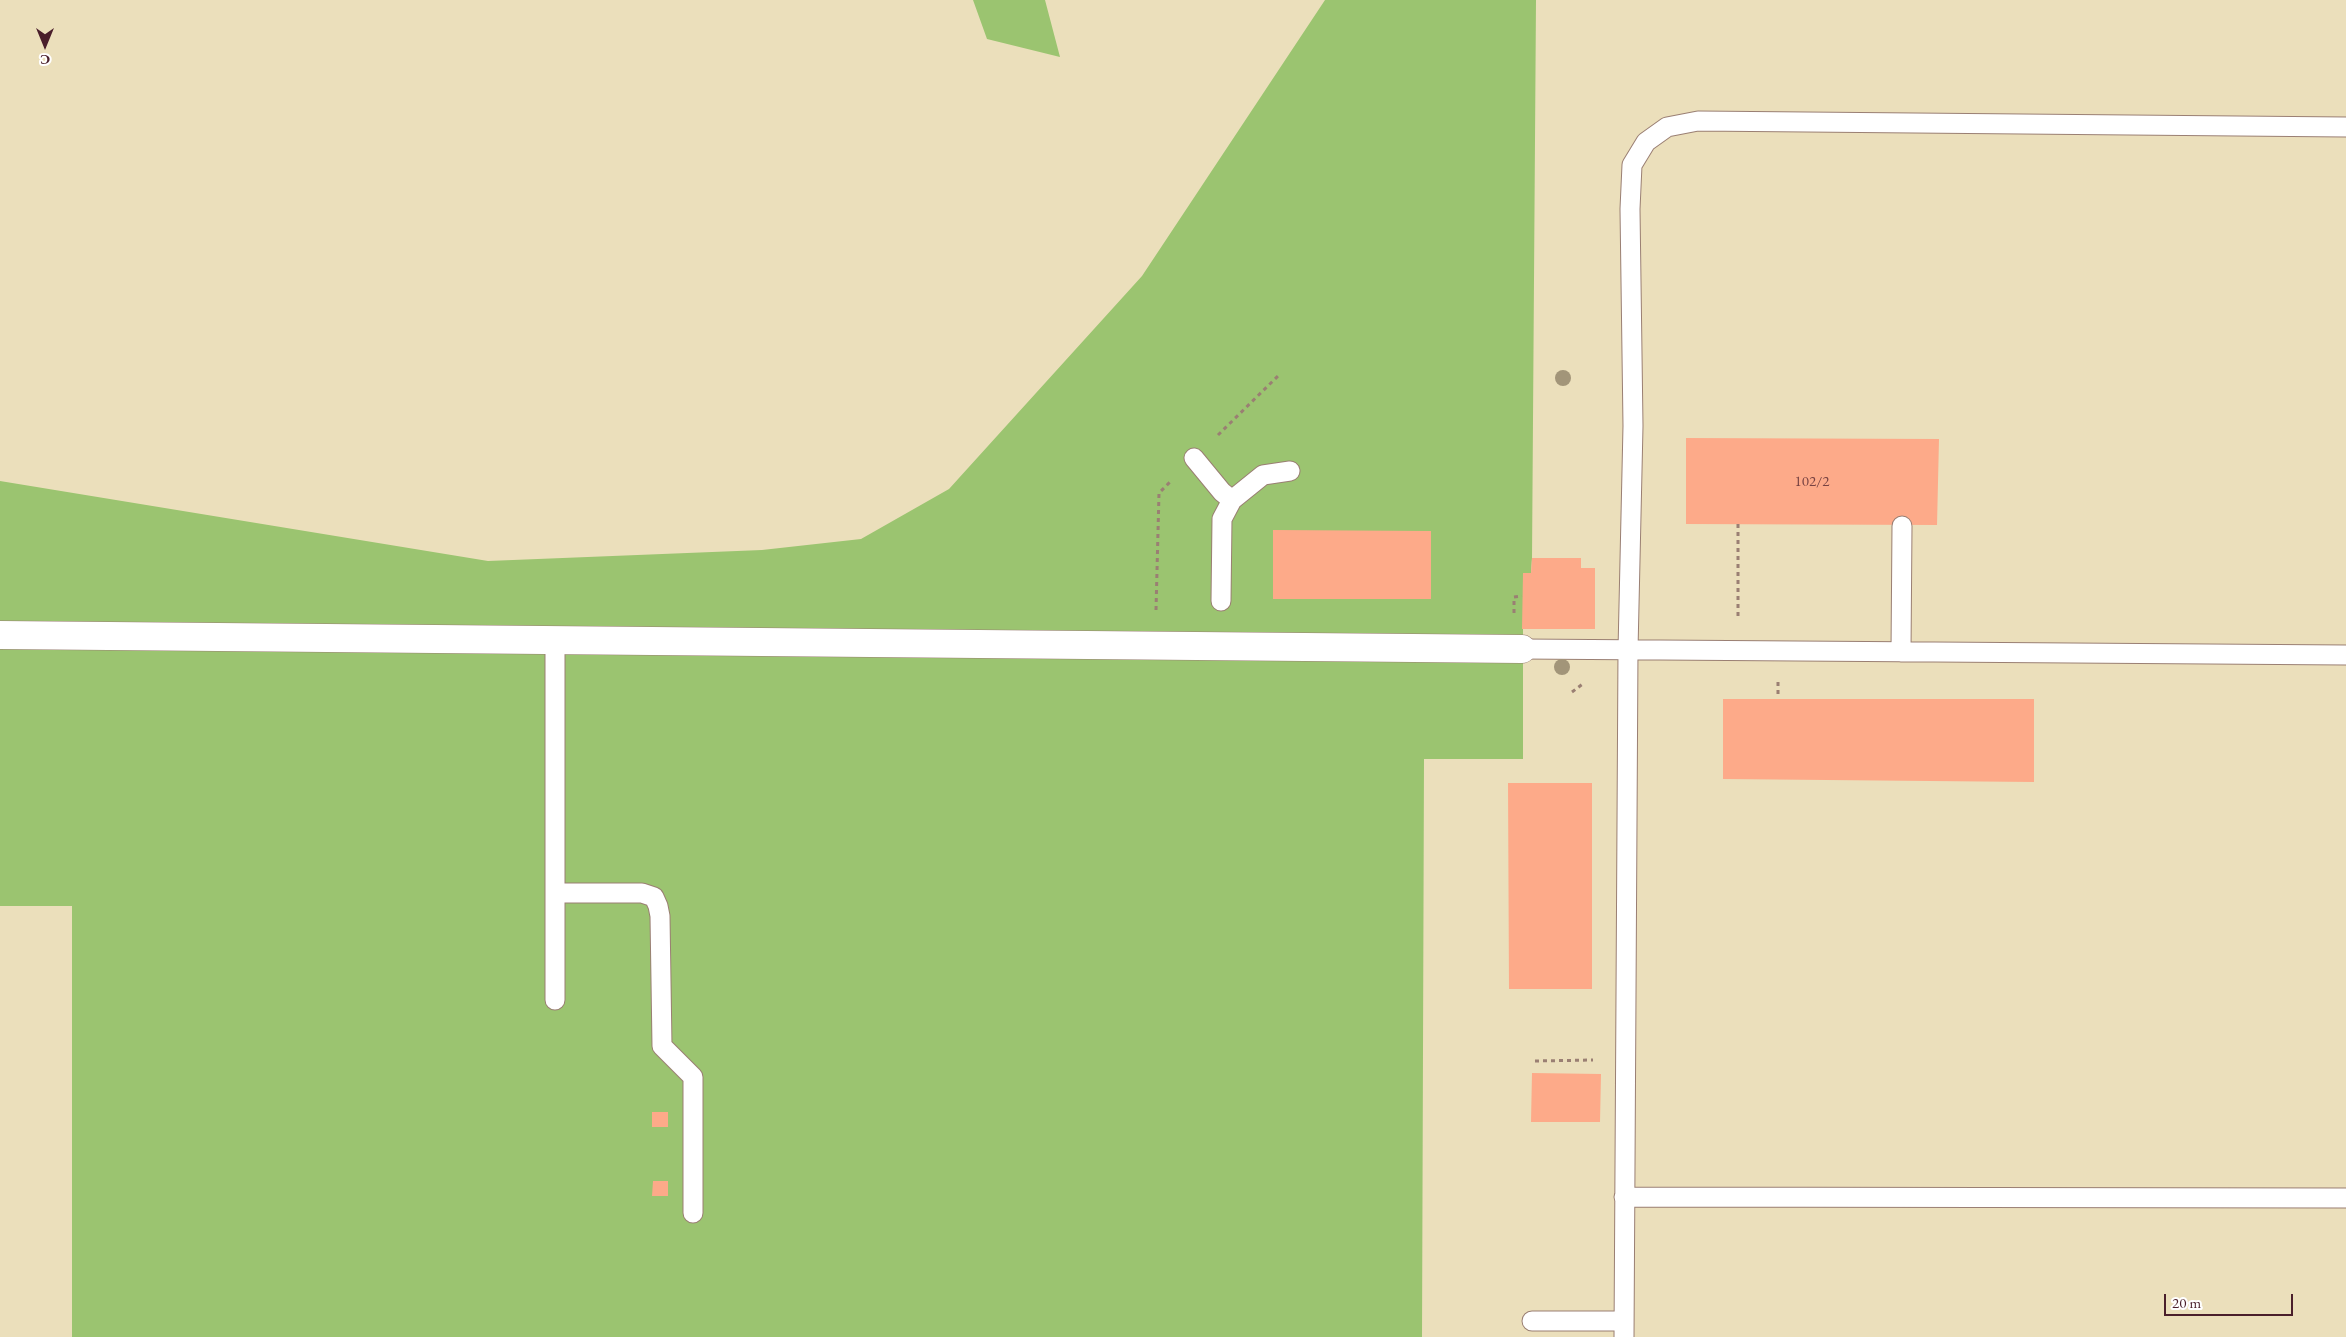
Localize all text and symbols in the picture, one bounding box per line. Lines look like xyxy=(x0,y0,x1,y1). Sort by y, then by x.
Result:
north arrow xyxy=(20,20,70,70)
text: С xyxy=(40,51,50,69)
house number: 102/2 xyxy=(1795,473,1829,491)
scale bar xyxy=(2166,1284,2295,1316)
text: 20 m xyxy=(2172,1293,2201,1312)

